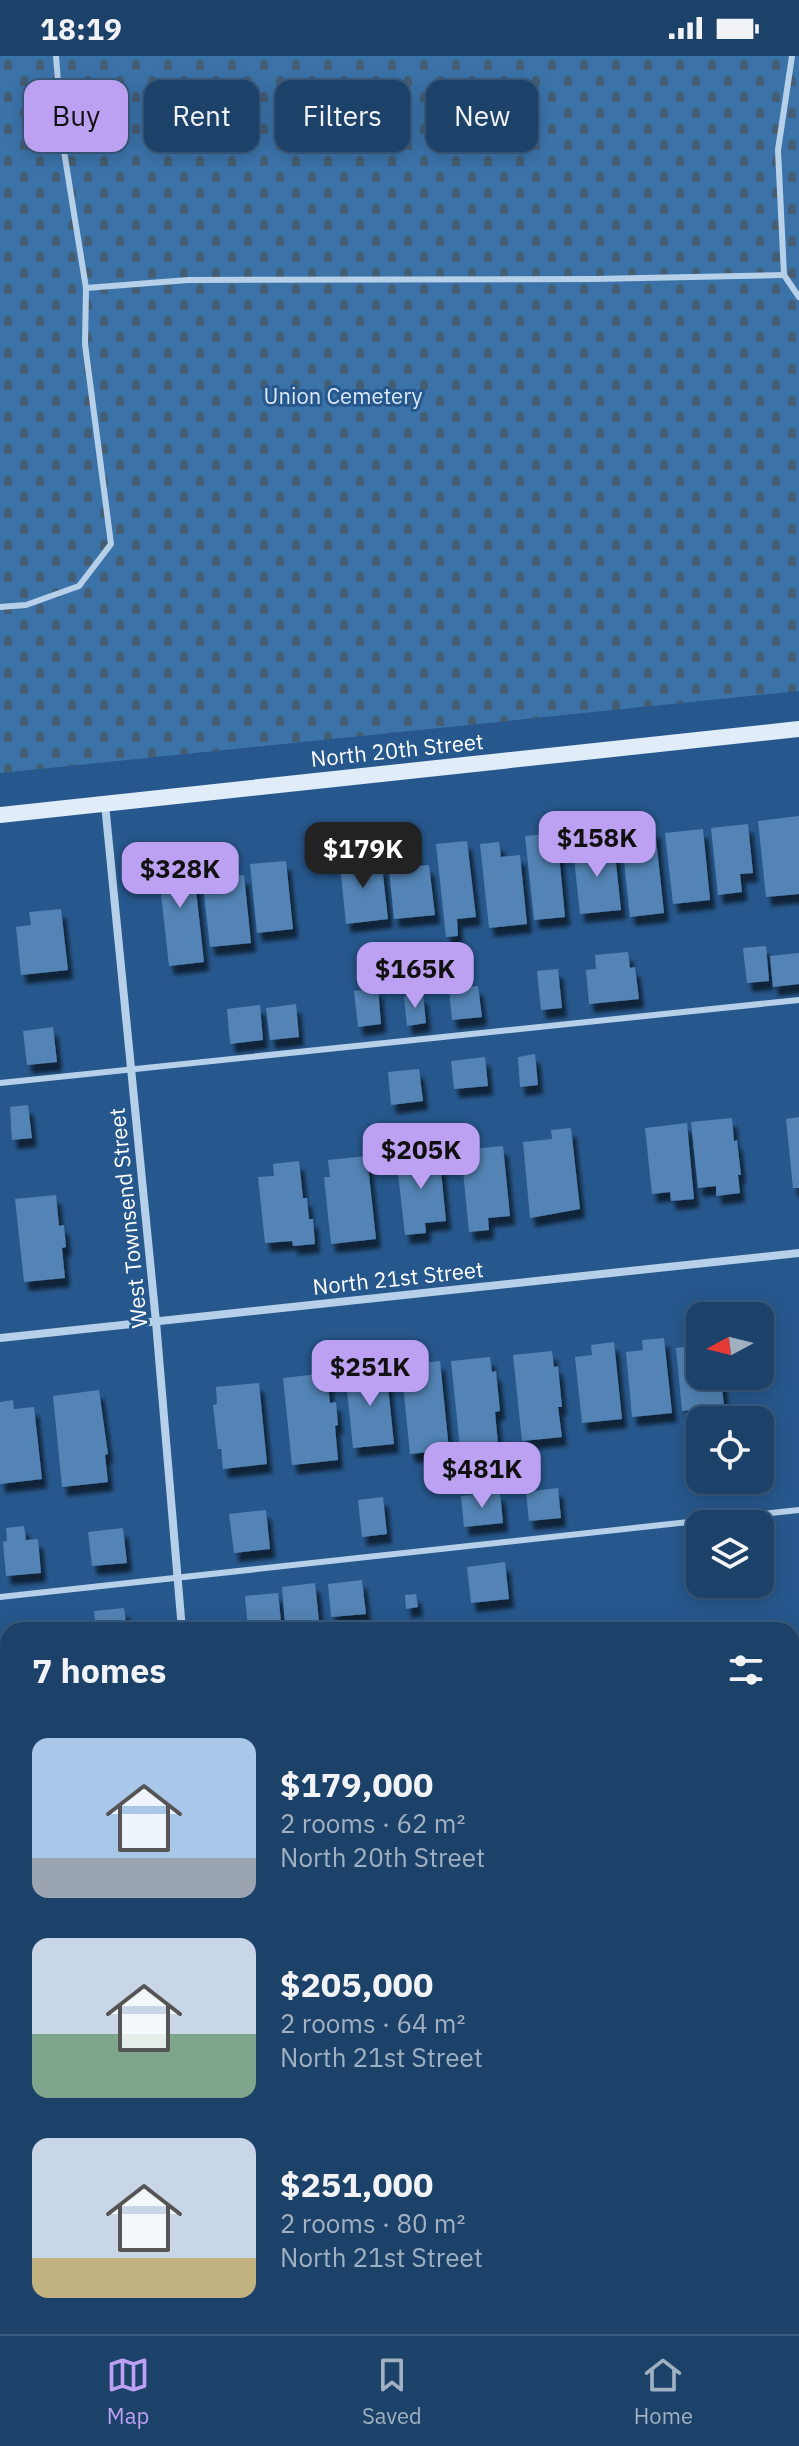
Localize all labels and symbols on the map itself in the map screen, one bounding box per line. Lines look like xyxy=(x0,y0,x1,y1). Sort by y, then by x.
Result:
park label: Union Cemetery xyxy=(264,381,422,410)
street label: North 20th Street xyxy=(309,726,485,773)
pin: $158K xyxy=(541,811,653,879)
pin: $179K xyxy=(307,822,419,890)
pin: $328K xyxy=(124,842,236,910)
pin: $165K xyxy=(359,942,471,1010)
street label: West Townsend Street xyxy=(102,1107,153,1330)
pin: $205K xyxy=(365,1123,477,1191)
street label: North 21st Street xyxy=(311,1254,485,1301)
north arrow xyxy=(686,1302,774,1390)
pin: $251K xyxy=(314,1340,426,1408)
pin: $481K xyxy=(426,1442,538,1510)

